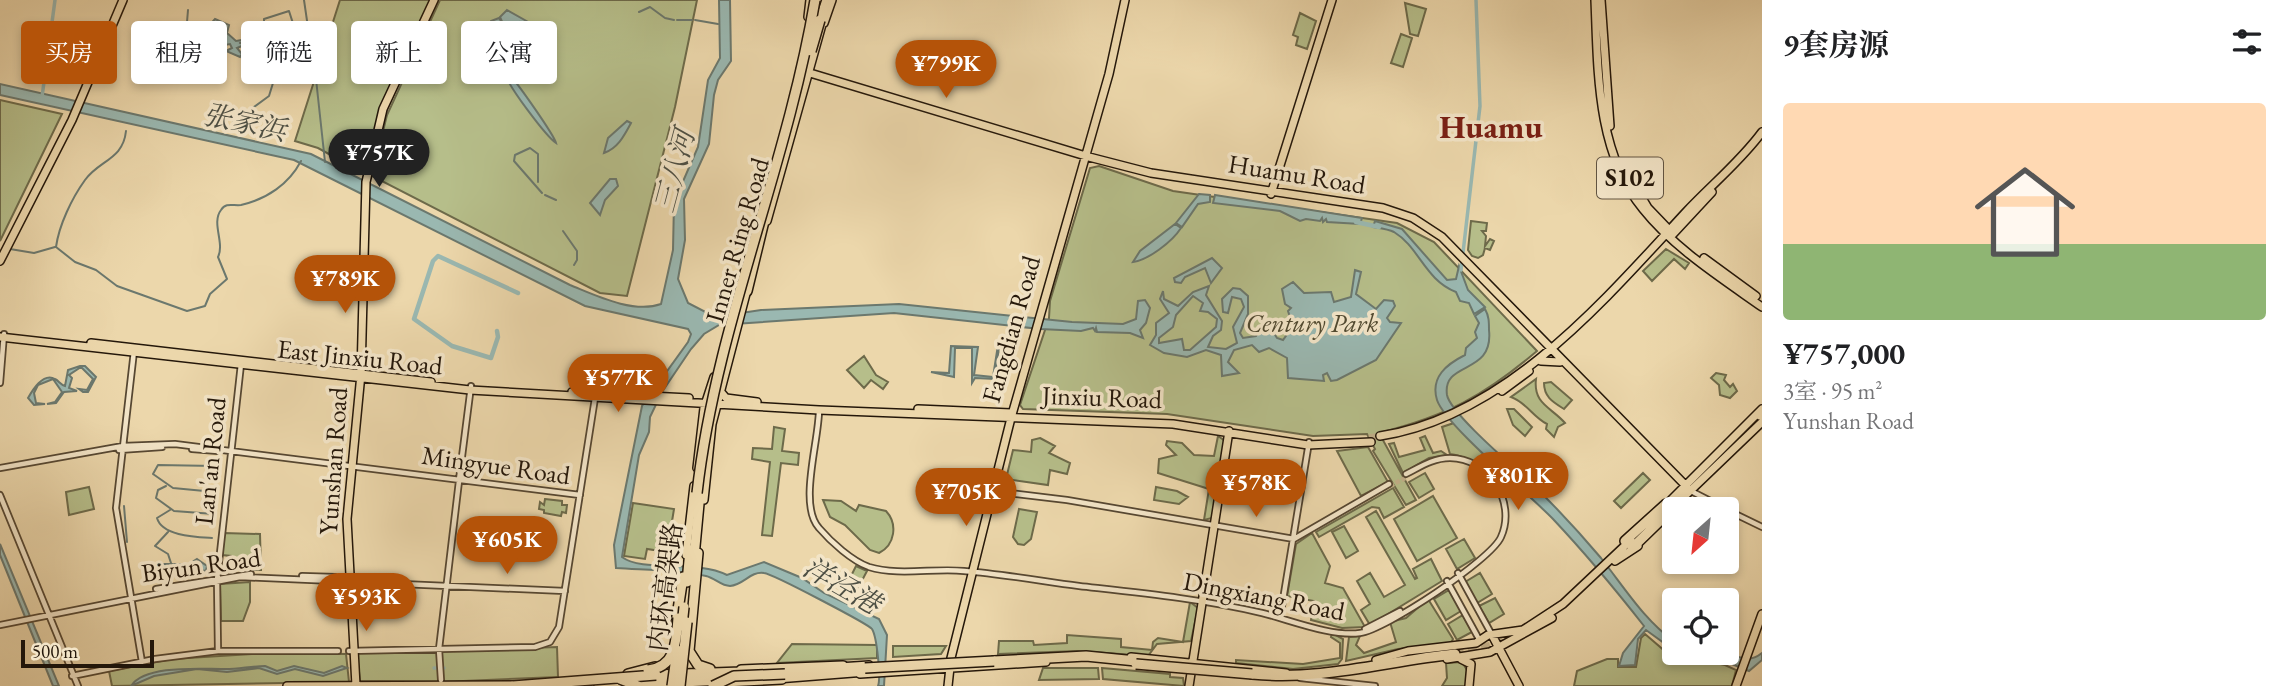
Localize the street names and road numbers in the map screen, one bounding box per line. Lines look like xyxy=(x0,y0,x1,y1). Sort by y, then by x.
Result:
street label: Huamu Road xyxy=(1226,146,1369,202)
street label: Inner Ring Road xyxy=(697,153,777,326)
road number: S102 xyxy=(1597,158,1663,198)
street label: Fangdian Road xyxy=(974,251,1048,406)
street label: East Jinxiu Road xyxy=(276,331,445,383)
street label: Jinxiu Road xyxy=(1040,378,1163,416)
street label: Yunshan Road xyxy=(311,385,355,536)
street label: Lan'an Road xyxy=(186,395,234,527)
street label: Mingyue Road xyxy=(420,438,573,492)
street label: 内环高架路 xyxy=(640,520,690,654)
street label: Biyun Road xyxy=(139,540,264,590)
street label: Dingxiang Road xyxy=(1180,564,1348,628)

